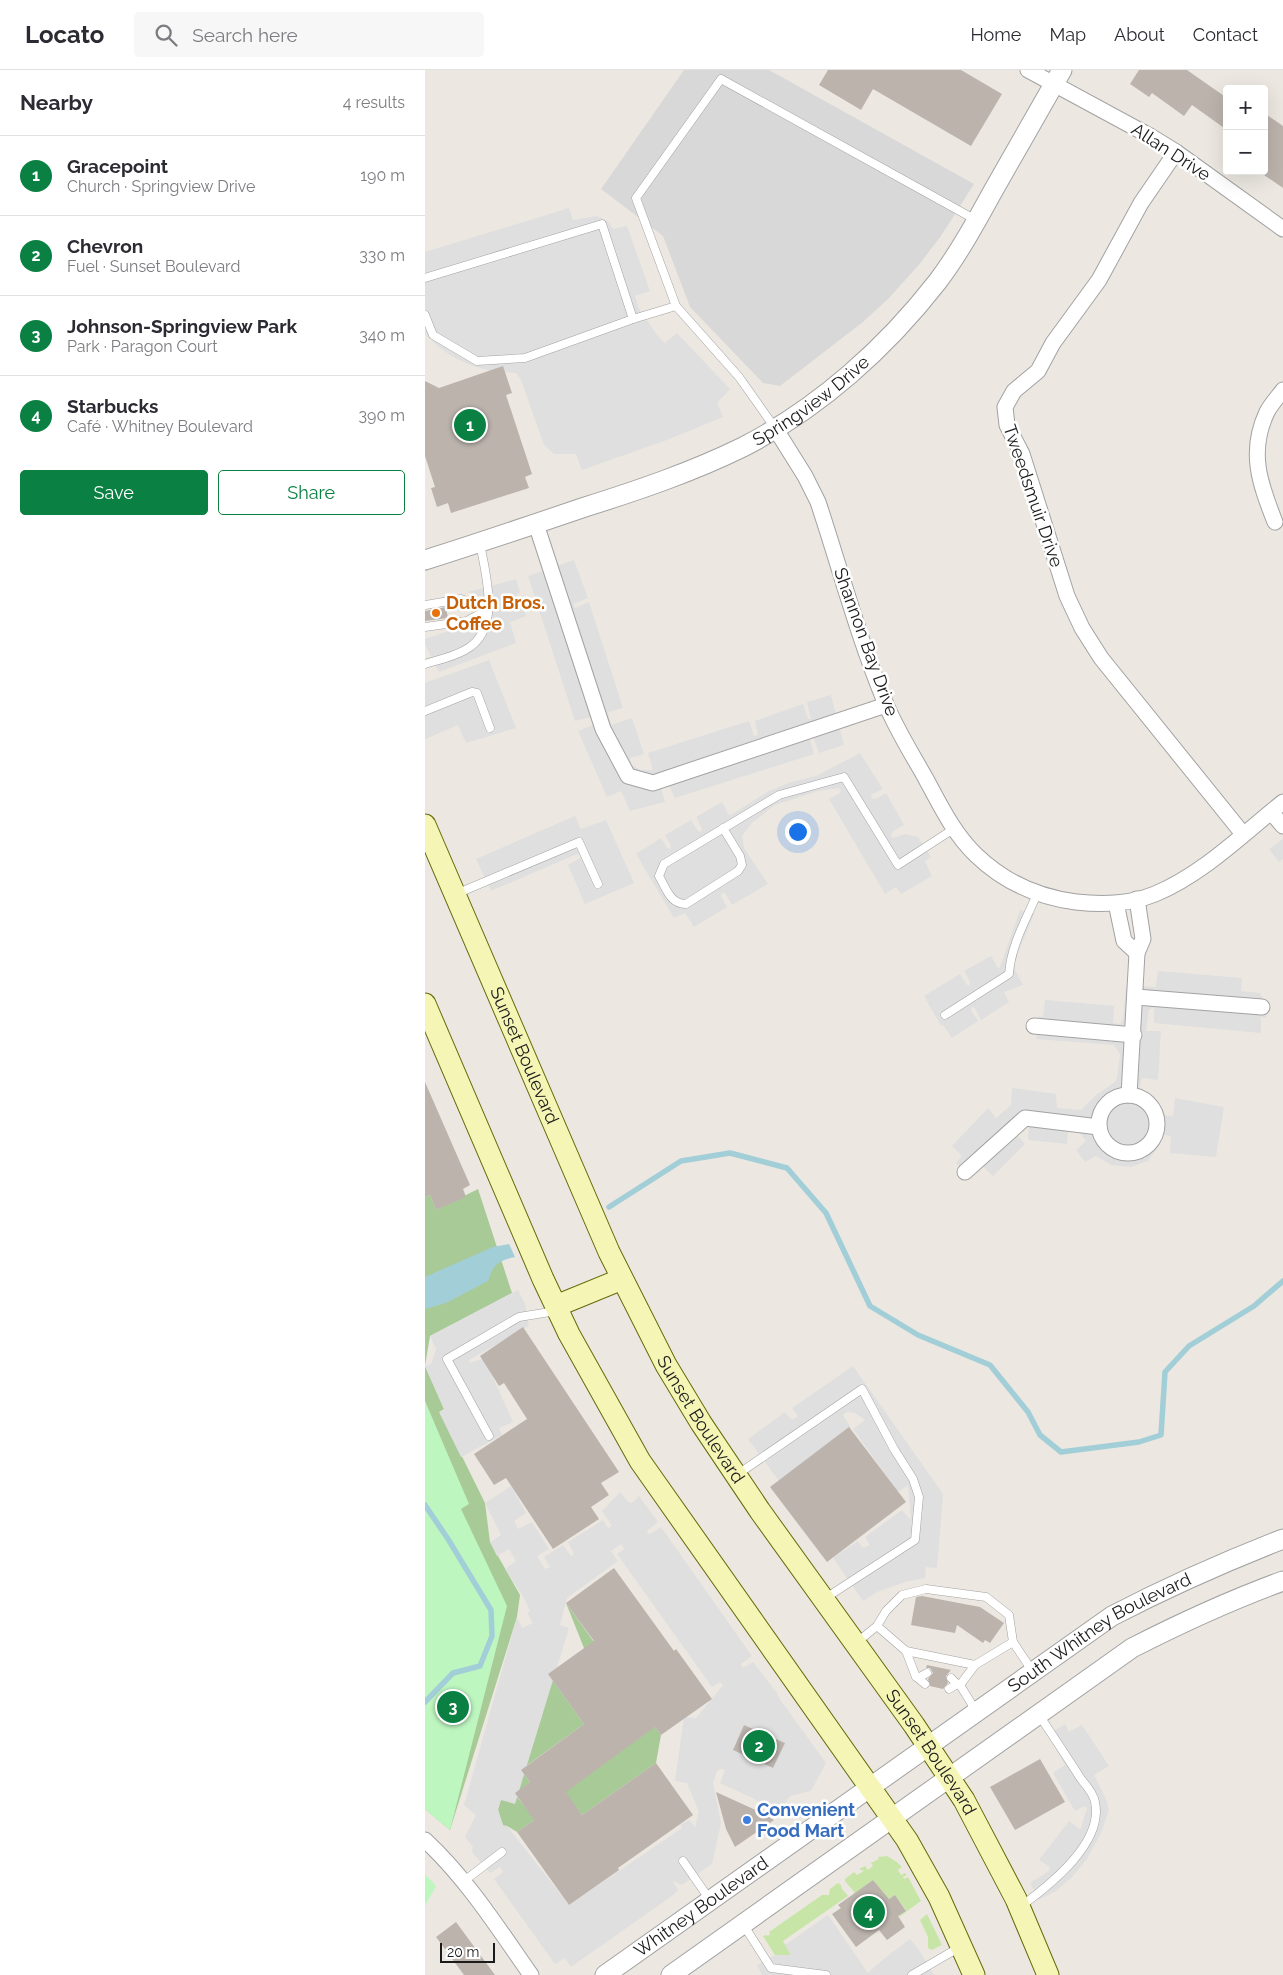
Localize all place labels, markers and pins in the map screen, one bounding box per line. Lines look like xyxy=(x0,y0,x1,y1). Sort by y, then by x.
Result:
pin: 1 xyxy=(454,406,486,444)
place label: Dutch Bros. Coffee xyxy=(446,592,545,634)
marker: Dutch Bros. Coffee xyxy=(430,607,442,619)
pin: 3 xyxy=(437,1688,469,1726)
pin: 2 xyxy=(743,1727,775,1765)
place label: Convenient Food Mart xyxy=(757,1799,855,1841)
marker: Convenient Food Mart xyxy=(741,1814,753,1826)
pin: 4 xyxy=(853,1893,885,1931)

